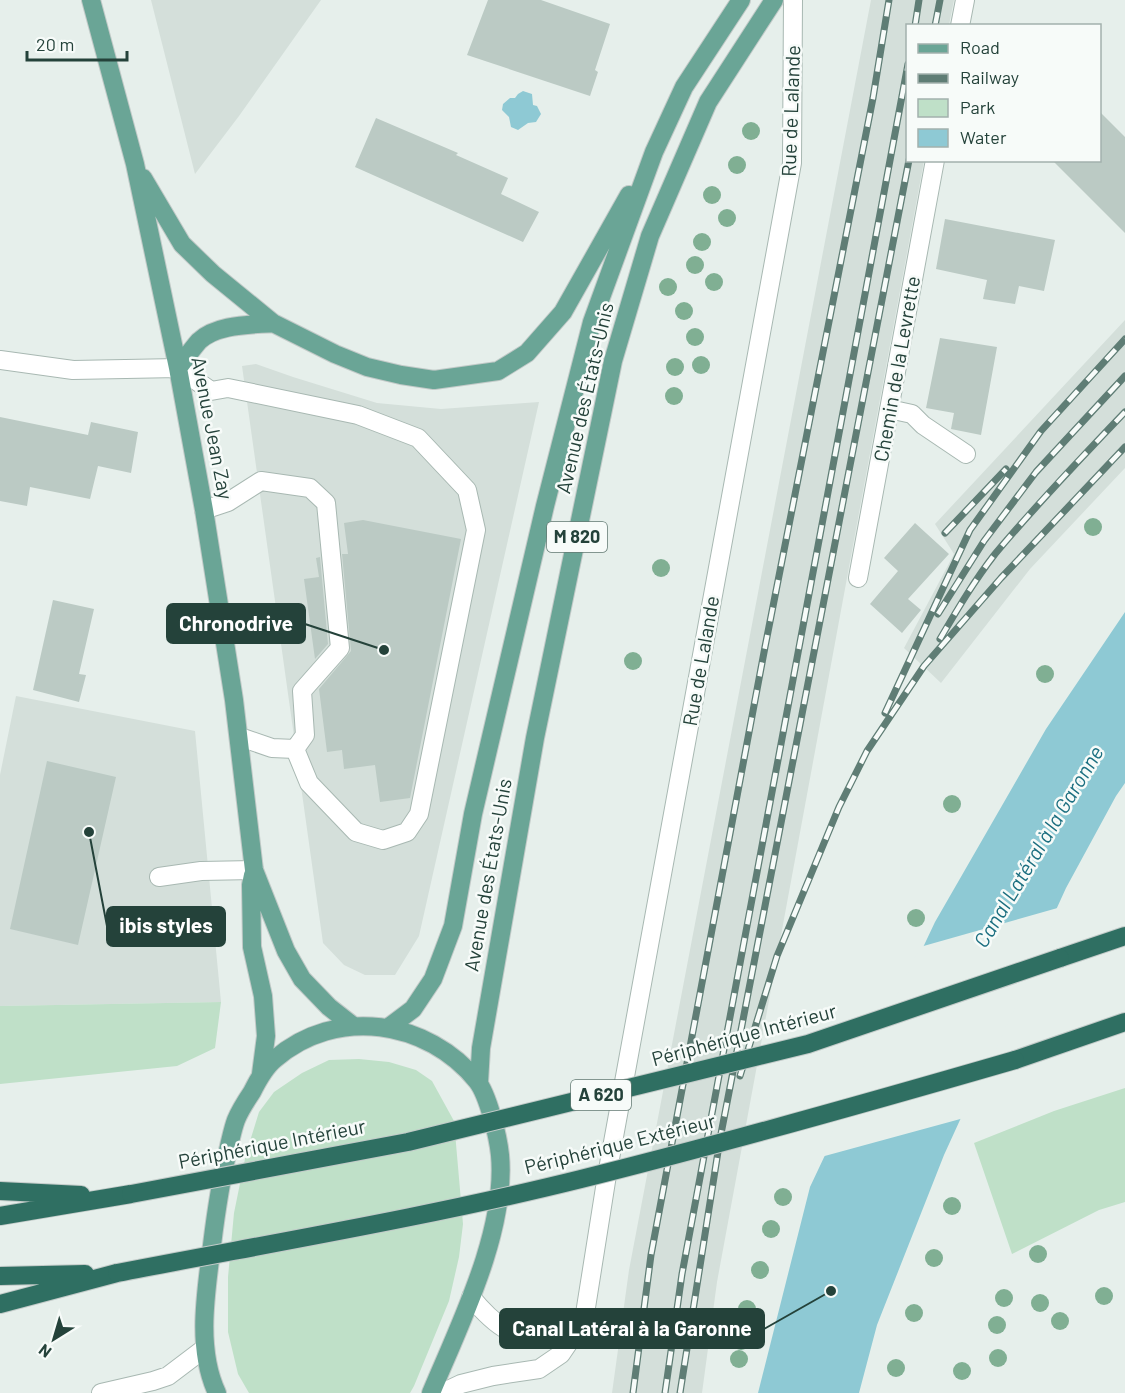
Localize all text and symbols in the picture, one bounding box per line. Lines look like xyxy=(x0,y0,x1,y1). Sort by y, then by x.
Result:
scale bar xyxy=(27,24,128,62)
legend xyxy=(906,24,1101,162)
text: 20 m xyxy=(36,33,74,55)
text: Road xyxy=(960,36,1000,58)
street label: Rue de Lalande xyxy=(776,45,804,177)
text: Railway xyxy=(960,66,1019,88)
text: Park xyxy=(960,96,995,118)
text: Water xyxy=(960,126,1007,148)
street label: Chemin de la Levrette xyxy=(868,274,924,464)
street label: Avenue des États-Unis xyxy=(550,300,618,496)
street label: Avenue Jean Zay xyxy=(187,354,239,501)
road number: M 820 xyxy=(547,522,607,552)
street label: Rue de Lalande xyxy=(677,594,723,728)
callout: Chronodrive xyxy=(167,604,305,643)
text: Chronodrive xyxy=(179,610,293,635)
water label: Canal Latéral à la Garonne xyxy=(968,741,1108,952)
street label: Avenue des États-Unis xyxy=(458,777,516,973)
callout: ibis styles xyxy=(107,907,225,946)
text: ibis styles xyxy=(119,912,213,937)
street label: Périphérique Intérieur xyxy=(649,998,839,1070)
road number: A 620 xyxy=(571,1080,631,1110)
street label: Périphérique Extérieur xyxy=(522,1108,718,1178)
street label: Périphérique Intérieur xyxy=(176,1113,367,1173)
north arrow xyxy=(24,1309,84,1369)
callout: Canal Latéral à la Garonne xyxy=(500,1309,764,1348)
text: Canal Latéral à la Garonne xyxy=(512,1315,752,1340)
text: N xyxy=(35,1341,55,1362)

